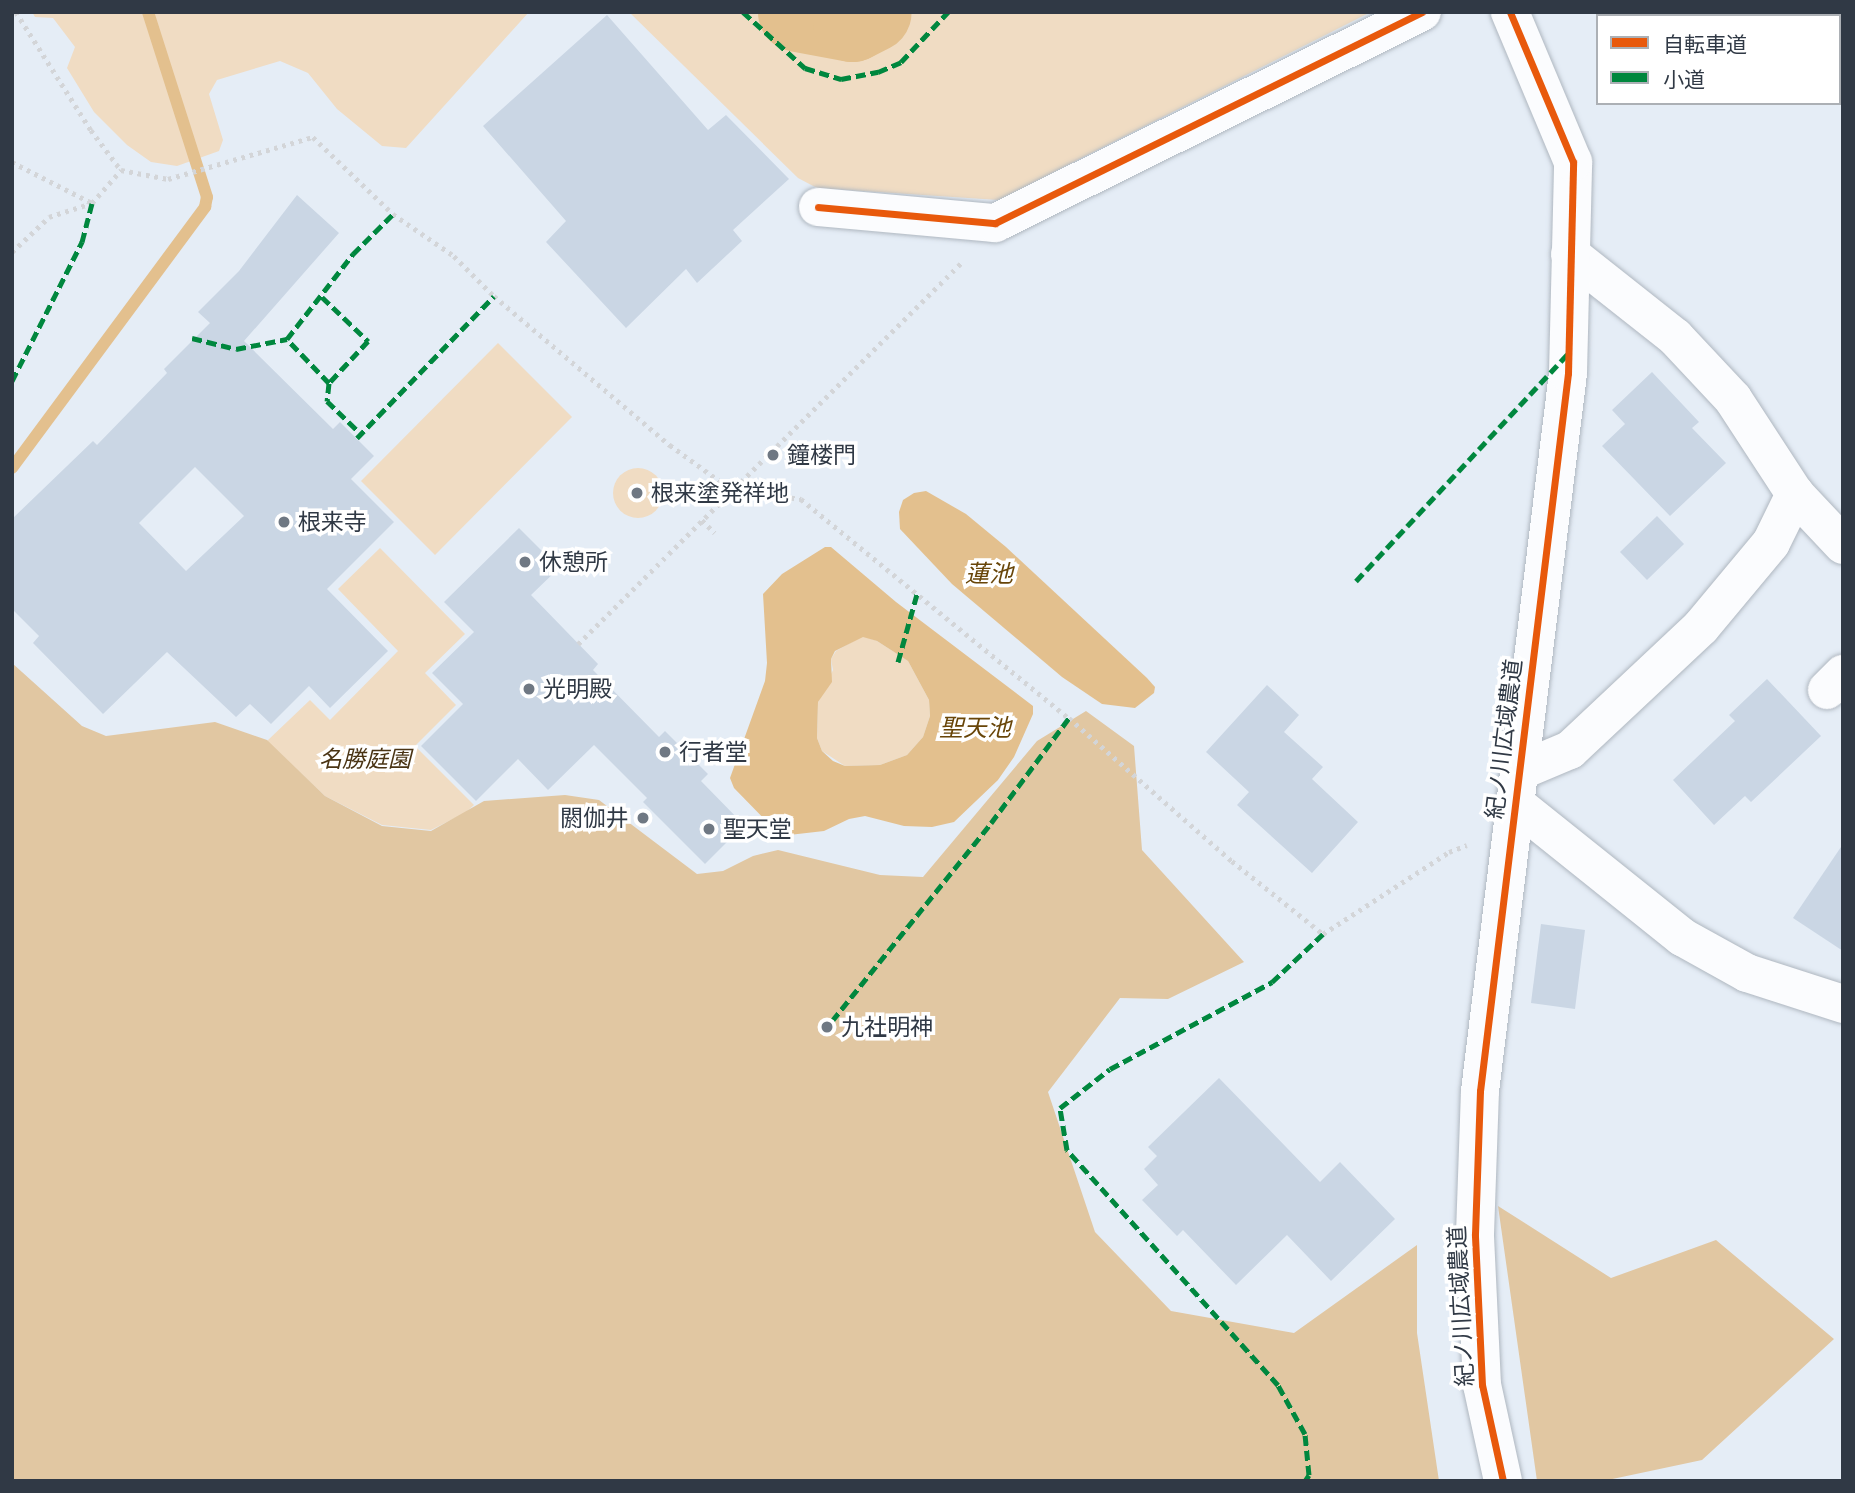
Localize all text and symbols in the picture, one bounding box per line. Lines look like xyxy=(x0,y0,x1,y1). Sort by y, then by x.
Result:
legend xyxy=(1596,14,1841,105)
text: 自転車道 xyxy=(1663,32,1747,57)
text: 小道 xyxy=(1663,67,1705,92)
place label: 鐘楼門 xyxy=(787,441,856,469)
marker: 鐘楼門 xyxy=(765,447,781,463)
place label: 根来塗発祥地 xyxy=(651,479,789,507)
marker: 根来塗発祥地 xyxy=(629,485,645,501)
place label: 根来寺 xyxy=(298,508,367,536)
marker: 根来寺 xyxy=(276,514,292,530)
place label: 休憩所 xyxy=(539,548,608,576)
marker: 休憩所 xyxy=(517,554,533,570)
water label: 蓮池 xyxy=(965,560,1013,588)
street label: 紀ノ川広域農道 xyxy=(1480,657,1528,821)
place label: 光明殿 xyxy=(543,675,612,703)
marker: 光明殿 xyxy=(521,681,537,697)
water label: 聖天池 xyxy=(939,714,1011,742)
place label: 行者堂 xyxy=(679,738,748,766)
marker: 行者堂 xyxy=(657,744,673,760)
park label: 名勝庭園 xyxy=(319,745,411,773)
place label: 閼伽井 xyxy=(560,804,629,832)
marker: 閼伽井 xyxy=(635,810,651,826)
place label: 聖天堂 xyxy=(723,815,792,843)
marker: 聖天堂 xyxy=(701,821,717,837)
place label: 九社明神 xyxy=(841,1013,933,1041)
marker: 九社明神 xyxy=(819,1019,835,1035)
street label: 紀ノ川広域農道 xyxy=(1443,1225,1479,1387)

